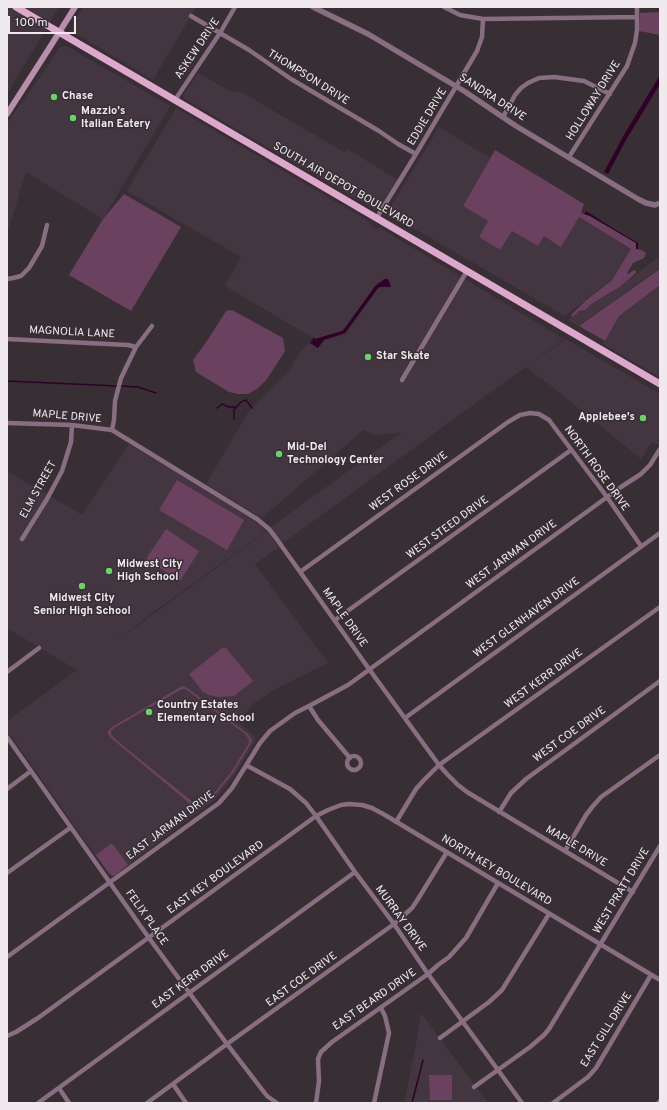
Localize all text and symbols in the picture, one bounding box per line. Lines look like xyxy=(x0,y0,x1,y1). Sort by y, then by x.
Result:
scale bar xyxy=(10,8,78,34)
text: 100 m xyxy=(15,15,48,31)
street label: ASKEW DRIVE xyxy=(173,16,223,82)
street label: THOMPSON DRIVE xyxy=(265,48,351,108)
street label: HOLLOWAY DRIVE xyxy=(564,59,624,143)
street label: SANDRA DRIVE xyxy=(456,71,528,125)
street label: EDDIE DRIVE xyxy=(406,86,450,148)
place label: Chase xyxy=(62,90,93,104)
marker: Chase xyxy=(49,92,59,102)
place label: Mazzio's Italian Eatery xyxy=(81,105,151,131)
marker: Mazzio's Italian Eatery xyxy=(68,113,78,123)
street label: SOUTH AIR DEPOT BOULEVARD xyxy=(270,140,416,232)
street label: MAGNOLIA LANE xyxy=(29,324,115,342)
place label: Star Skate xyxy=(376,350,430,364)
marker: Star Skate xyxy=(363,352,373,362)
street label: MAPLE DRIVE xyxy=(32,407,102,427)
place label: Applebee's xyxy=(578,411,635,425)
marker: Applebee's xyxy=(638,413,648,423)
street label: NORTH ROSE DRIVE xyxy=(561,424,631,514)
place label: Mid-Del Technology Center xyxy=(287,441,384,467)
marker: Mid-Del Technology Center xyxy=(274,449,284,459)
street label: WEST ROSE DRIVE xyxy=(367,449,451,515)
street label: ELM STREET xyxy=(18,459,60,521)
street label: WEST STEED DRIVE xyxy=(404,494,492,562)
street label: WEST JARMAN DRIVE xyxy=(464,518,560,592)
place label: Midwest City High School xyxy=(117,558,182,584)
marker: Midwest City High School xyxy=(104,566,114,576)
street label: WEST GLENHAVEN DRIVE xyxy=(471,575,583,661)
marker: Midwest City Senior High School xyxy=(77,581,87,591)
street label: MAPLE DRIVE xyxy=(319,586,369,650)
place label: Midwest City Senior High School xyxy=(33,592,131,618)
street label: WEST KERR DRIVE xyxy=(502,646,586,712)
place label: Country Estates Elementary School xyxy=(157,699,254,725)
street label: WEST COE DRIVE xyxy=(531,704,609,766)
marker: Country Estates Elementary School xyxy=(144,707,154,717)
street label: EAST JARMAN DRIVE xyxy=(124,789,218,863)
street label: MAPLE DRIVE xyxy=(543,823,609,871)
street label: NORTH KEY BOULEVARD xyxy=(438,833,554,909)
street label: EAST KEY BOULEVARD xyxy=(165,839,267,917)
street label: WEST PRATT DRIVE xyxy=(591,846,653,936)
street label: MURRAY DRIVE xyxy=(372,883,428,955)
street label: FELIX PLACE xyxy=(122,888,170,948)
street label: EAST KERR DRIVE xyxy=(150,948,232,1012)
street label: EAST COE DRIVE xyxy=(264,950,340,1010)
street label: EAST BEARD DRIVE xyxy=(331,966,419,1034)
street label: EAST GILL DRIVE xyxy=(579,990,635,1070)

